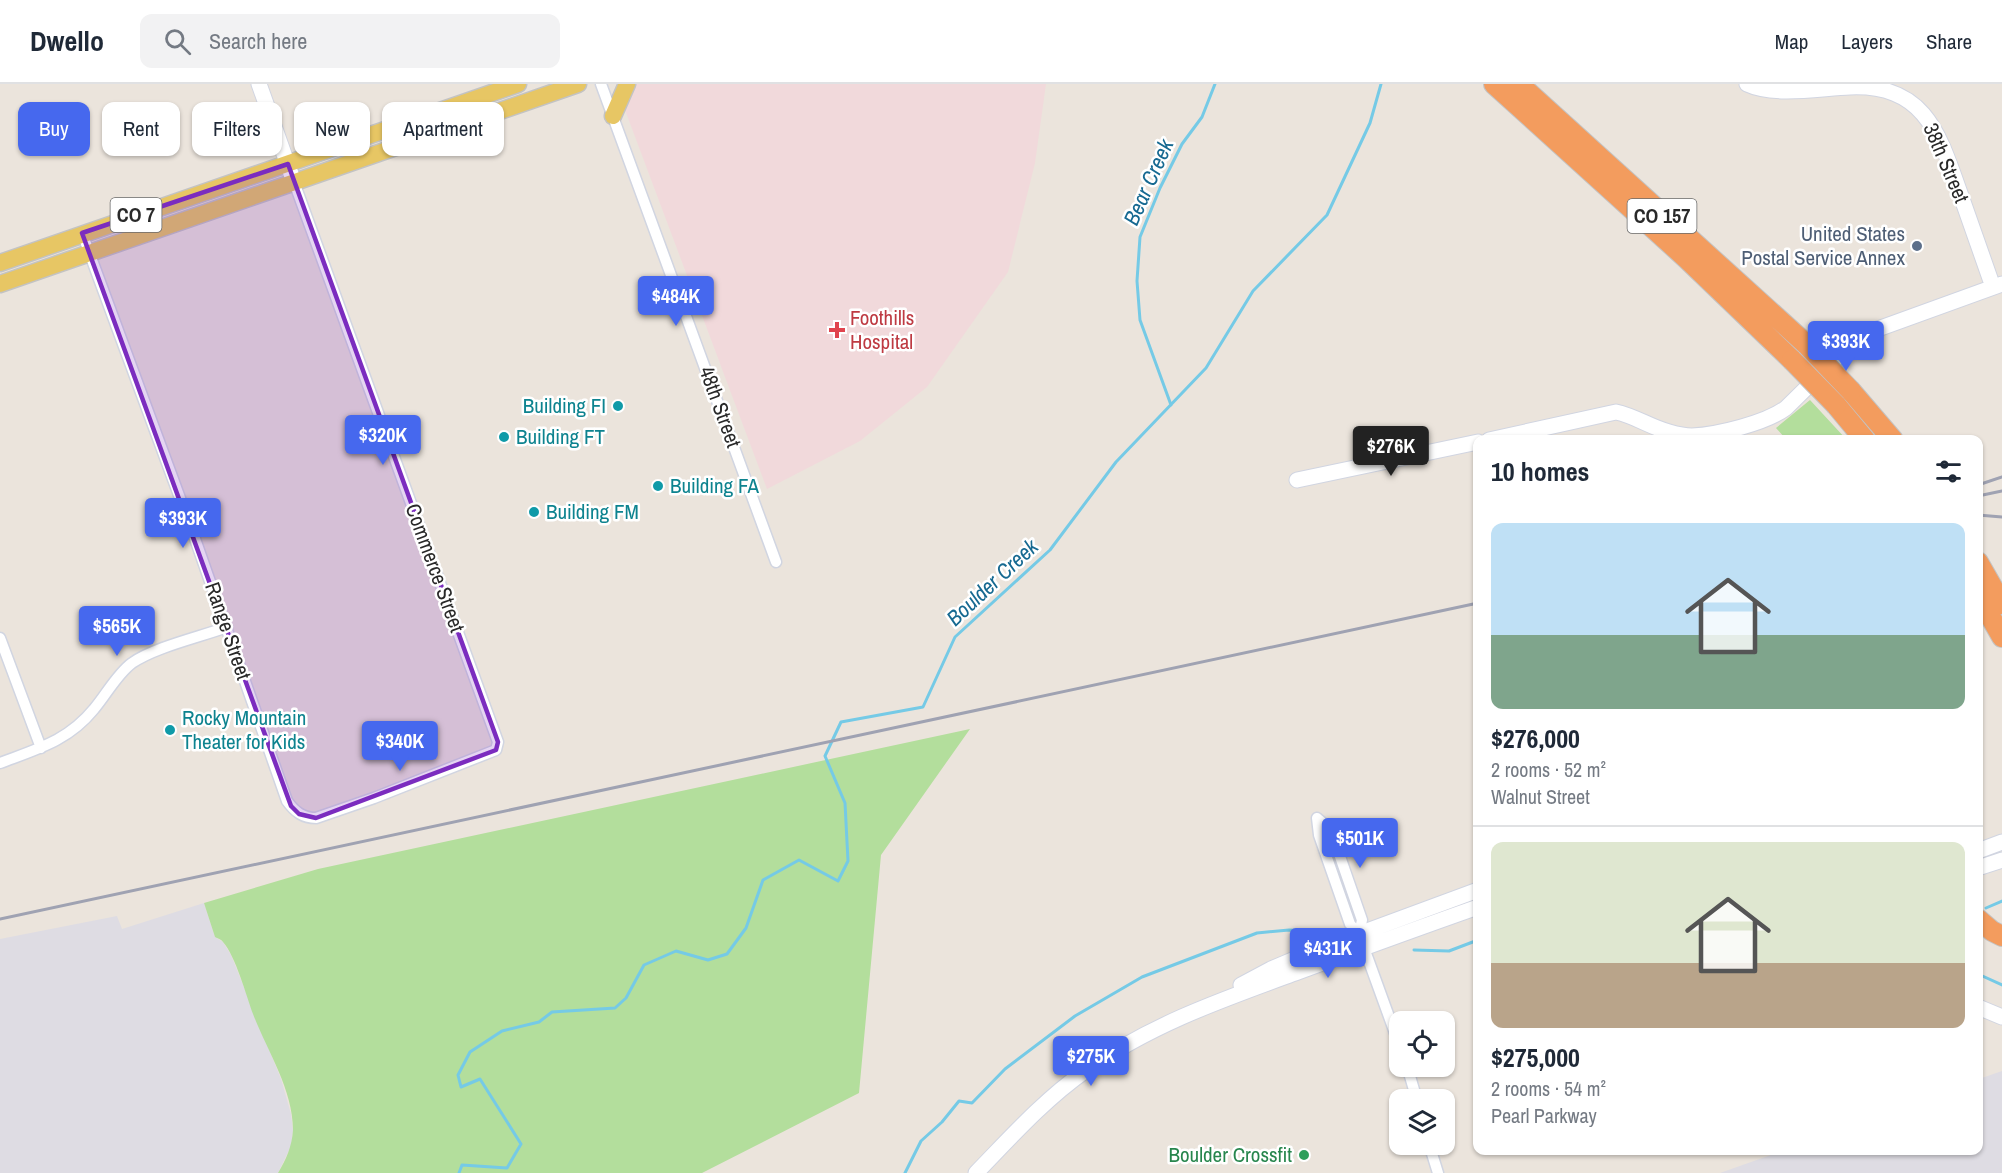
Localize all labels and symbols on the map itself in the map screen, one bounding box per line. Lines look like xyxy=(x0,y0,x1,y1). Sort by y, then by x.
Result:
street label: 38th Street xyxy=(1917,118,1976,207)
water label: Bear Creek xyxy=(1116,133,1181,230)
road number: CO 7 xyxy=(110,198,162,232)
road number: CO 157 xyxy=(1628,199,1696,233)
place label: United States Postal Service Annex xyxy=(1741,219,1905,272)
marker: United States Postal Service Annex xyxy=(1910,239,1924,253)
pin: $484K xyxy=(634,276,718,327)
place label: Foothills Hospital xyxy=(850,303,914,356)
marker: Foothills Hospital xyxy=(828,321,846,339)
pin: $393K xyxy=(1804,321,1888,372)
street label: 48th Street xyxy=(692,362,749,452)
place label: Building FI xyxy=(523,391,606,420)
marker: Building FI xyxy=(611,399,625,413)
pin: $320K xyxy=(341,415,425,466)
place label: Building FT xyxy=(516,422,605,451)
pin: $276K xyxy=(1349,426,1433,477)
marker: Building FT xyxy=(497,430,511,444)
place label: Building FA xyxy=(670,471,760,500)
marker: Building FA xyxy=(651,479,665,493)
place label: Building FM xyxy=(546,497,639,526)
pin: $393K xyxy=(141,498,225,549)
street label: Commerce Street xyxy=(399,499,472,636)
marker: Building FM xyxy=(527,505,541,519)
water label: Boulder Creek xyxy=(940,531,1045,632)
street label: Range Street xyxy=(198,578,259,684)
pin: $565K xyxy=(75,606,159,657)
place label: Rocky Mountain Theater for Kids xyxy=(182,703,306,756)
pin: $340K xyxy=(358,721,442,772)
marker: Rocky Mountain Theater for Kids xyxy=(163,723,177,737)
pin: $501K xyxy=(1318,818,1402,869)
pin: $431K xyxy=(1286,928,1370,979)
pin: $275K xyxy=(1049,1036,1133,1087)
place label: Boulder Crossfit xyxy=(1169,1140,1292,1169)
marker: Boulder Crossfit xyxy=(1297,1148,1311,1162)

